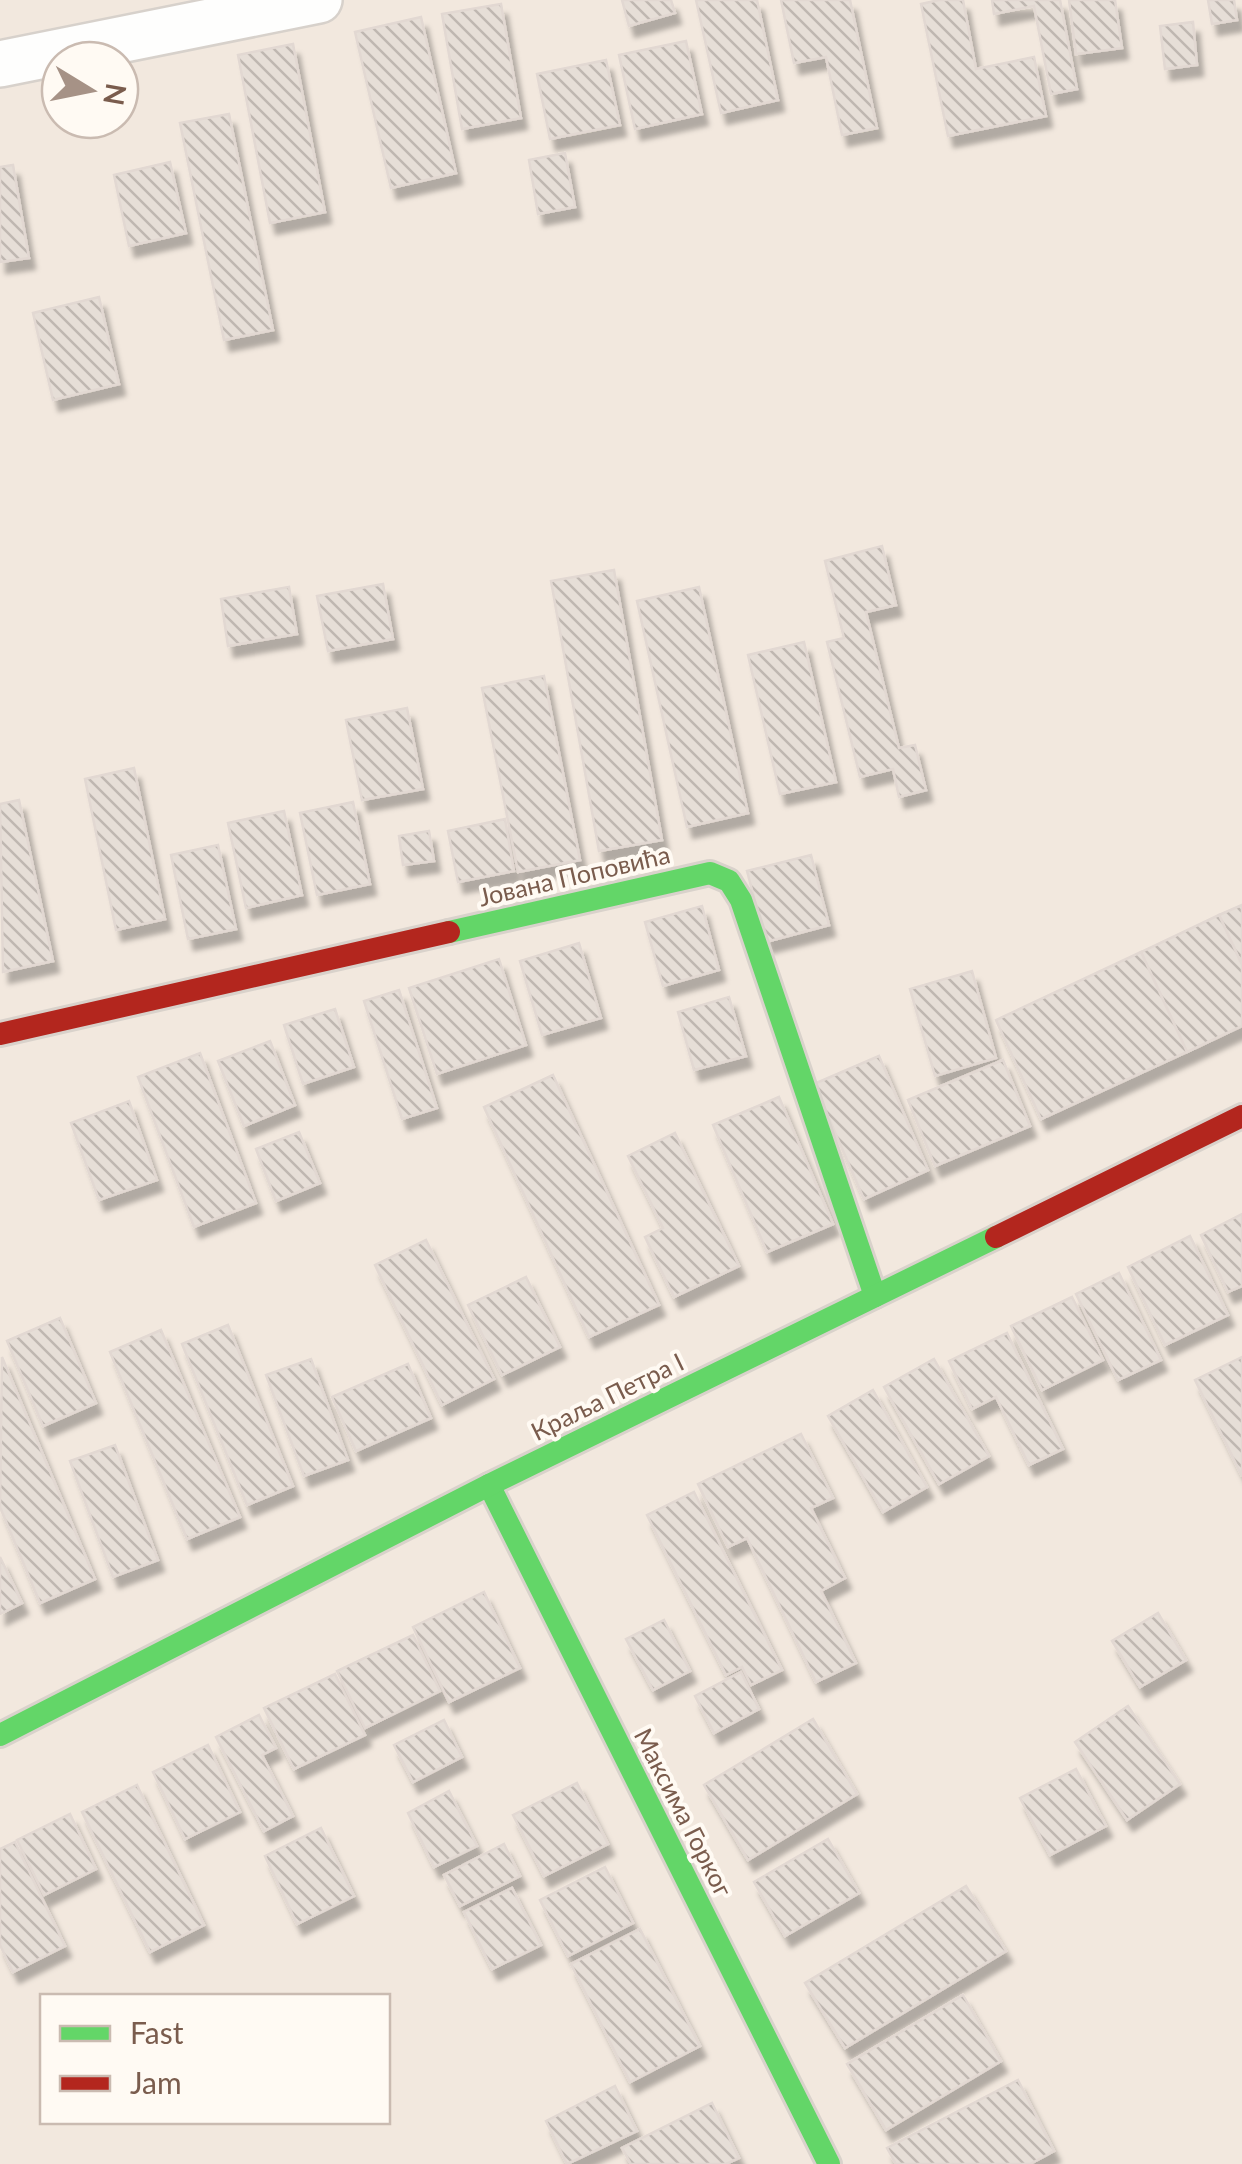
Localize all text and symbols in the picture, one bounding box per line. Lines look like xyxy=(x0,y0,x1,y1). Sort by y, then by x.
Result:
north arrow xyxy=(40,40,140,140)
text: N xyxy=(97,81,134,108)
street label: Јована Поповића xyxy=(475,838,673,912)
street label: Краља Петра I xyxy=(526,1346,688,1446)
street label: Максима Горког xyxy=(629,1723,739,1901)
legend xyxy=(40,1994,390,2124)
text: Fast xyxy=(130,2014,184,2050)
text: Jam xyxy=(130,2064,182,2100)

